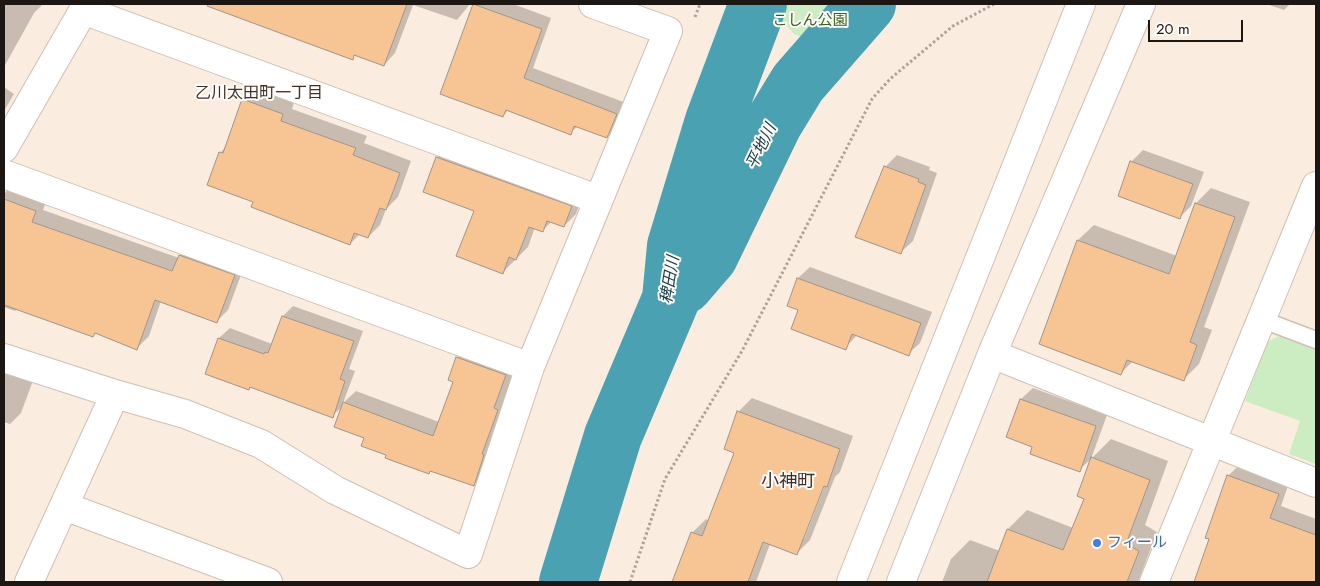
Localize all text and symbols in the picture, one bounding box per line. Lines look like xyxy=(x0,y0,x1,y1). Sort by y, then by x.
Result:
scale bar xyxy=(1150,10,1245,42)
park label: こしん公園 xyxy=(773,12,847,30)
text: 20 m xyxy=(1156,18,1190,40)
district label: 乙川太田町一丁目 xyxy=(195,84,323,104)
water label: 平地川 xyxy=(743,121,781,173)
water label: 稗田川 xyxy=(658,255,684,305)
district label: 小神町 xyxy=(761,472,815,494)
place label: フィール xyxy=(1107,534,1167,552)
marker: フィール xyxy=(1091,537,1103,549)

